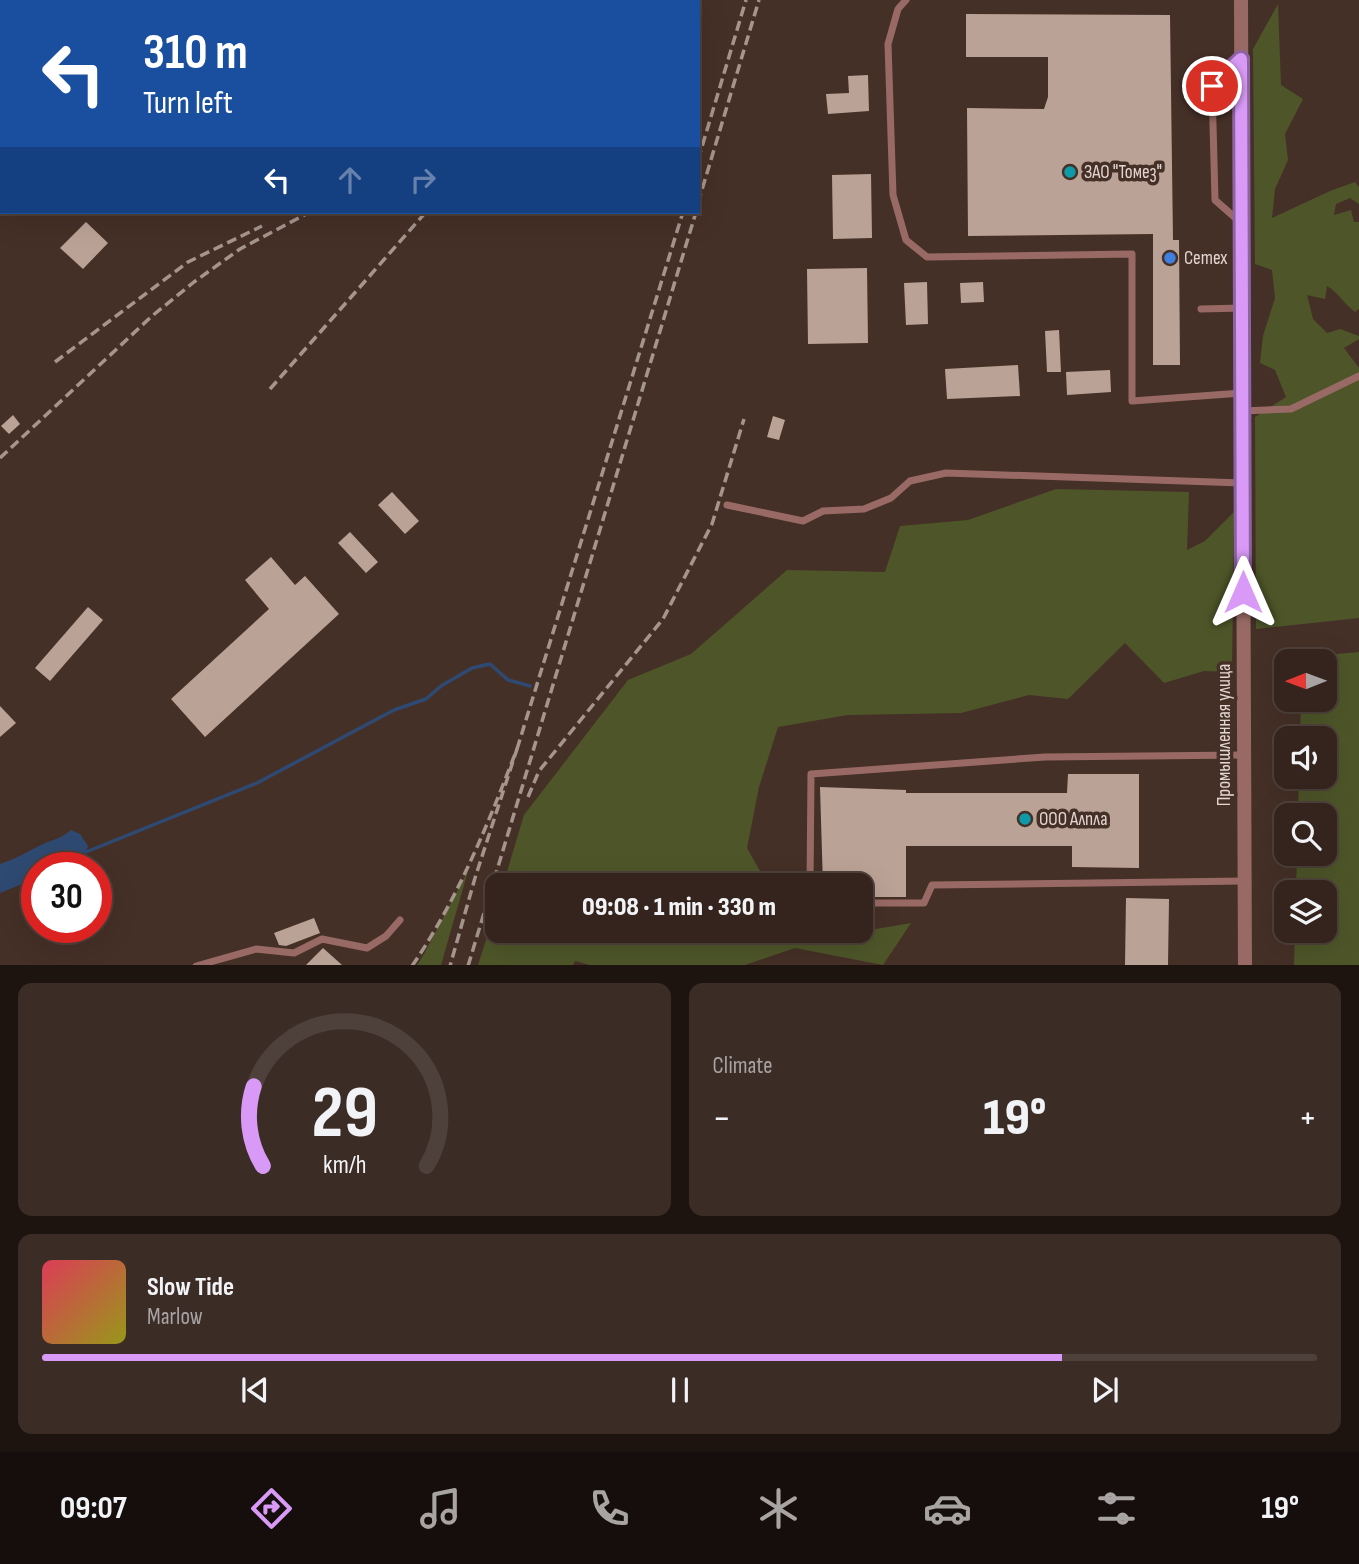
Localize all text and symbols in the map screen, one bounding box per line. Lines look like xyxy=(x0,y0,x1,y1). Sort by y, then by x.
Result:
text: 310 m xyxy=(143,24,248,83)
icon: left xyxy=(28,28,119,119)
pin xyxy=(1182,56,1242,116)
icon: arrive xyxy=(1193,67,1231,105)
text: Turn left xyxy=(143,84,233,123)
icon: left xyxy=(258,161,296,199)
icon: ahead xyxy=(331,161,369,199)
icon: right xyxy=(404,161,442,199)
place label: ЗАО "Томез" xyxy=(1084,161,1162,184)
marker: ЗАО "Томез" xyxy=(1062,164,1078,180)
place label: Cemex xyxy=(1184,247,1228,270)
marker: Cemex xyxy=(1162,250,1178,266)
position arrow xyxy=(1206,555,1280,629)
north arrow xyxy=(1274,649,1337,712)
map controls xyxy=(1274,649,1337,943)
street label: Промышленная улица xyxy=(1213,664,1236,806)
button: sound xyxy=(1274,726,1337,789)
button: search xyxy=(1274,803,1337,866)
place label: ООО Алпла xyxy=(1039,808,1108,831)
marker: ООО Алпла xyxy=(1017,811,1033,827)
speed limit sign: 30 xyxy=(21,852,112,943)
button: layers xyxy=(1274,880,1337,943)
text: 09:08 · 1 min · 330 m xyxy=(582,892,776,923)
text: Climate xyxy=(713,1052,772,1080)
text: 29 xyxy=(311,1070,377,1158)
text: 19° xyxy=(983,1087,1046,1150)
text: − xyxy=(713,1096,731,1141)
text: + xyxy=(1298,1096,1317,1141)
text: km/h xyxy=(323,1149,366,1180)
text: Slow Tide xyxy=(147,1272,234,1303)
text: Marlow xyxy=(147,1303,203,1331)
icon: previous xyxy=(236,1371,274,1409)
icon: pause xyxy=(661,1371,699,1409)
icon: next xyxy=(1086,1371,1124,1409)
icon: directions xyxy=(247,1484,296,1533)
icon: music xyxy=(416,1484,465,1533)
icon: phone xyxy=(585,1484,634,1533)
icon: climate xyxy=(754,1484,803,1533)
icon: car xyxy=(923,1484,972,1533)
icon: filters xyxy=(1092,1484,1141,1533)
text: 09:07 xyxy=(60,1489,127,1528)
text: 19° xyxy=(1261,1489,1299,1528)

